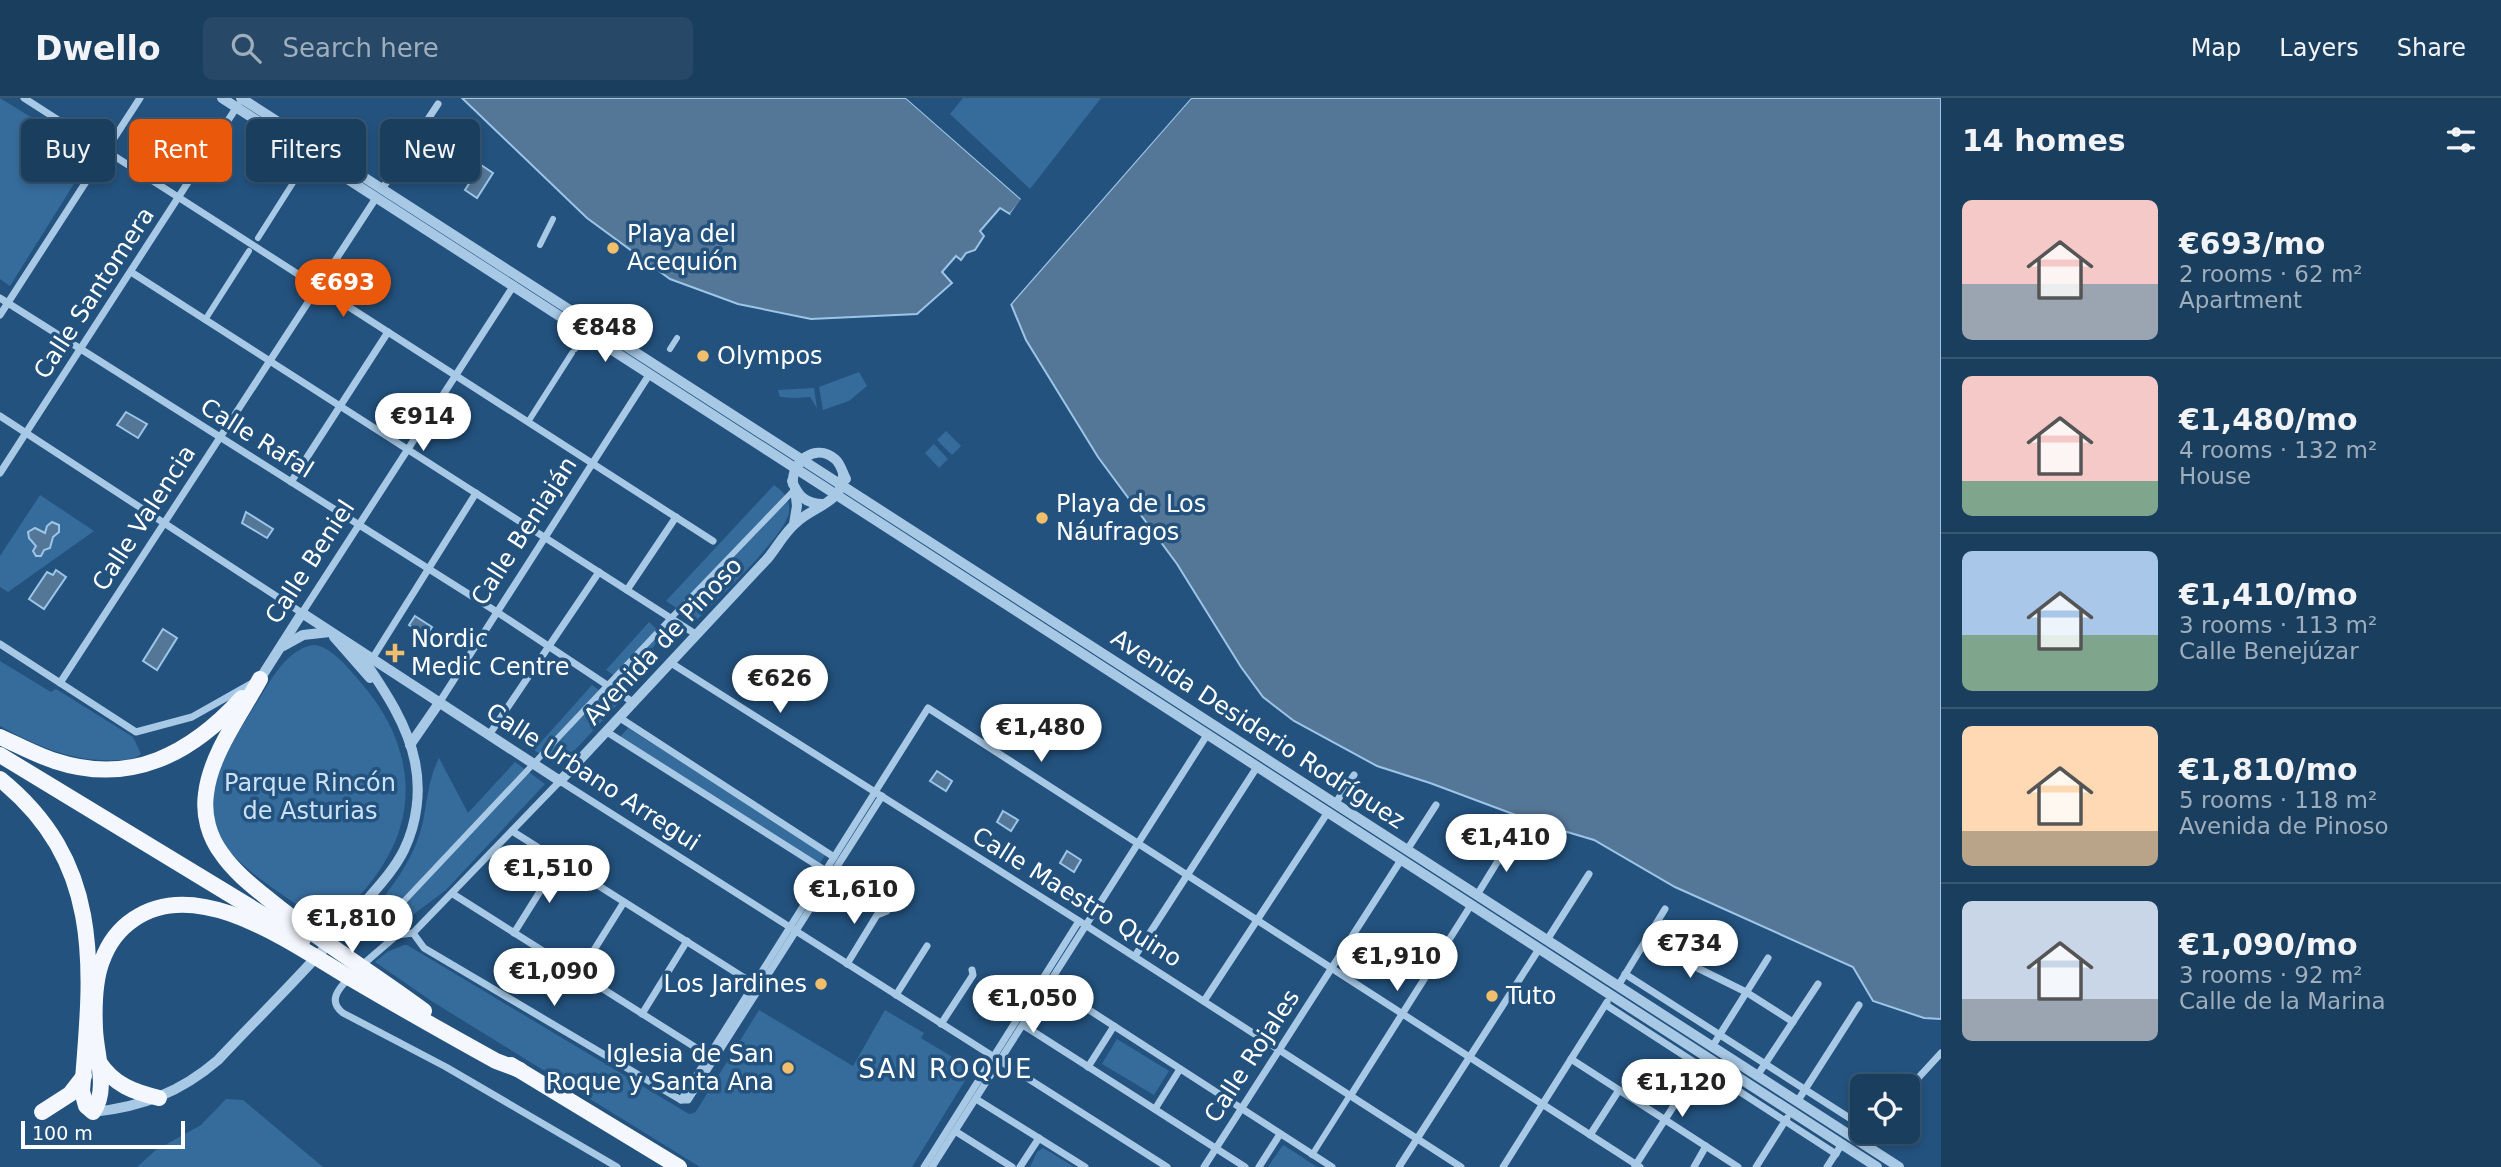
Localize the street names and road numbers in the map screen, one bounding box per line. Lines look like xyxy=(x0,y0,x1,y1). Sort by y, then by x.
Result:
street label: Calle Santomera xyxy=(28,202,160,384)
street label: Calle Rafal xyxy=(195,392,319,484)
street label: Calle Valencia xyxy=(87,440,201,596)
street label: Calle Beniaján xyxy=(466,451,582,611)
street label: Calle Beniel xyxy=(260,495,360,629)
street label: Avenida de Pinoso xyxy=(578,551,748,731)
street label: Avenida Desiderio Rodríguez xyxy=(1106,623,1410,835)
street label: Calle Urbano Arregui xyxy=(481,697,705,857)
street label: Calle Maestro Quino xyxy=(967,821,1187,973)
street label: Calle Rojales xyxy=(1199,984,1305,1128)

